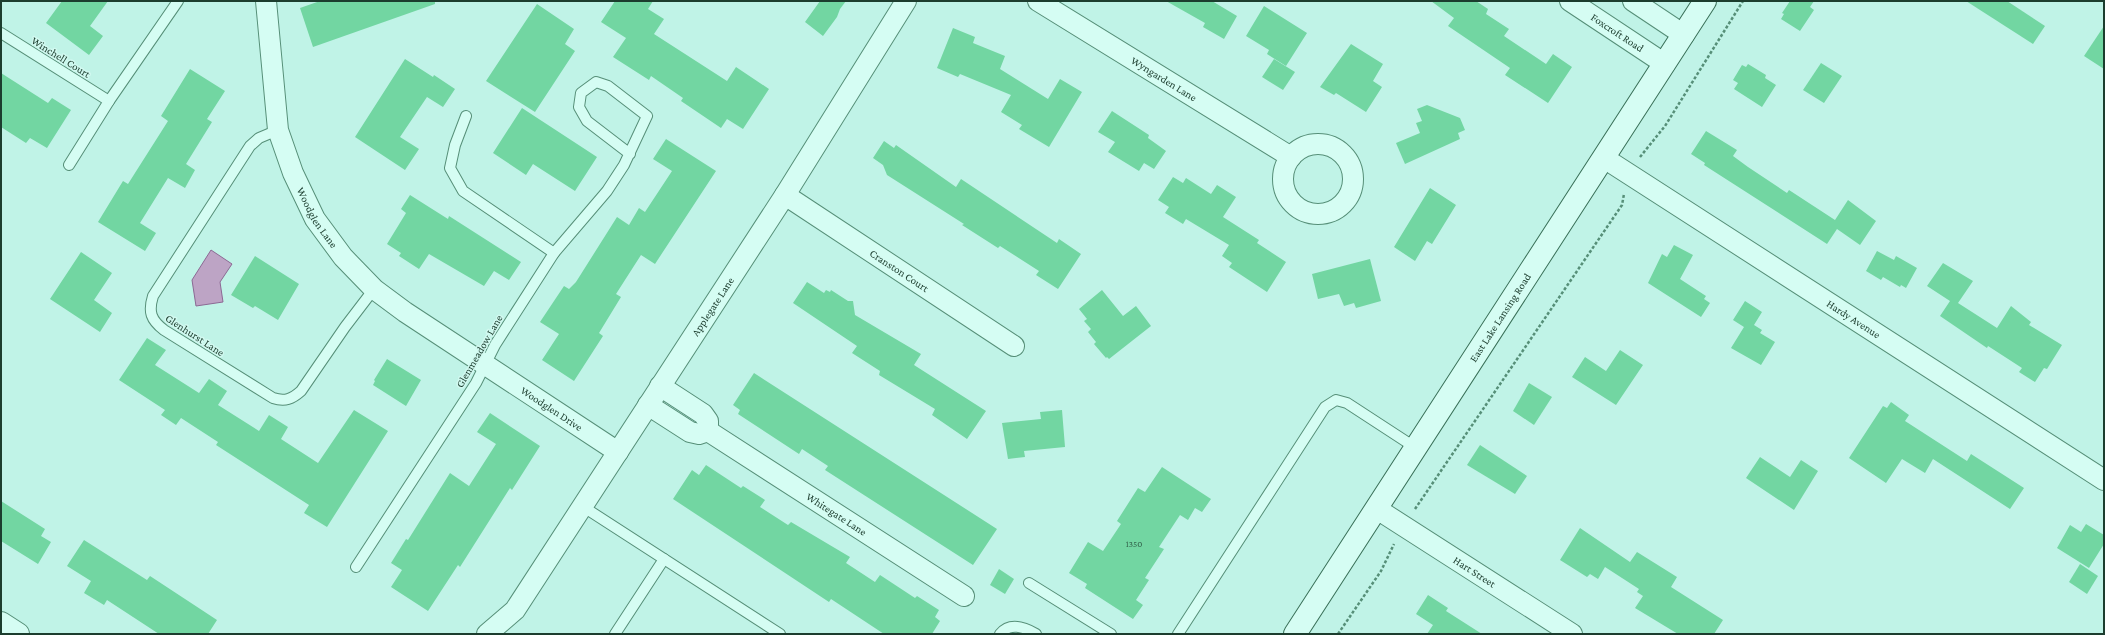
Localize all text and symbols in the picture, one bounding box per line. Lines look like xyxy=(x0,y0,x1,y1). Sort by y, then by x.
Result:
street label: Foxcroft Road xyxy=(1589,11,1646,54)
street label: Winchell Court xyxy=(29,34,93,80)
street label: Wyngarden Lane xyxy=(1129,54,1199,104)
street label: Woodglen Lane xyxy=(295,185,340,250)
street label: Cranston Court xyxy=(868,247,931,294)
street label: East Lake Lansing Road xyxy=(1467,271,1533,364)
street label: Applegate Lane xyxy=(689,275,736,338)
street label: Hardy Avenue xyxy=(1825,297,1883,341)
street label: Glenhurst Lane xyxy=(163,312,227,359)
street label: Glenmeadow Lane xyxy=(453,312,505,390)
street label: Woodglen Drive xyxy=(519,384,585,433)
street label: Whitegate Lane xyxy=(804,490,869,538)
house number: 1350 xyxy=(1126,539,1142,549)
street label: Hart Street xyxy=(1451,554,1498,590)

